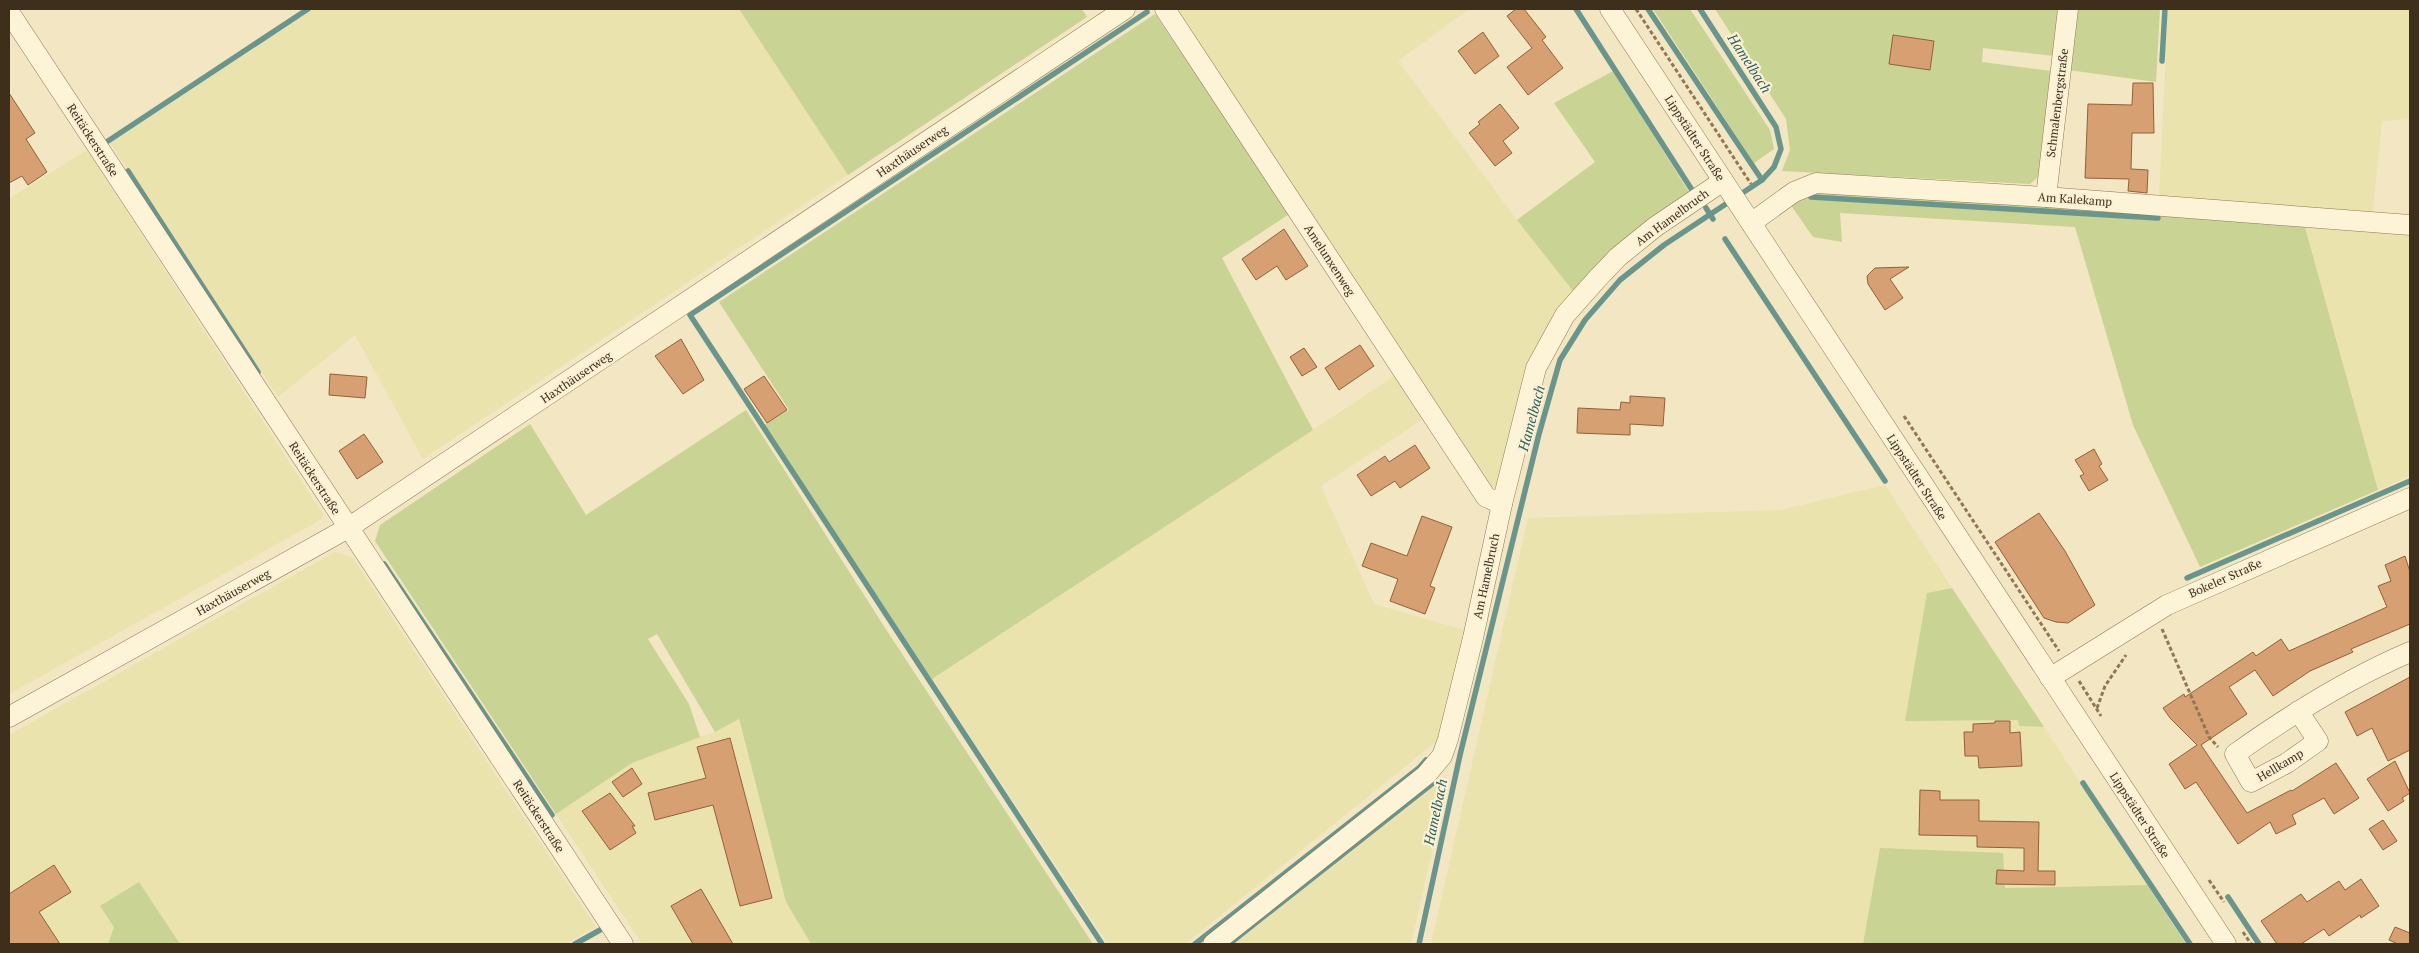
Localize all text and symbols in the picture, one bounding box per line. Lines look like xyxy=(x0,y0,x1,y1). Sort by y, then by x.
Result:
water label: Hamelbach xyxy=(1723,29,1776,96)
street label: Schmalenbergstraße xyxy=(2043,48,2071,158)
street label: Lippstädter Straße xyxy=(1662,92,1728,184)
street label: Reitäckerstraße xyxy=(64,101,122,179)
street label: Haxthäuserweg xyxy=(874,121,951,180)
street label: Am Hamelbruch xyxy=(1632,185,1712,249)
street label: Am Kalekamp xyxy=(2037,189,2113,209)
street label: Amelunxenweg xyxy=(1301,221,1359,299)
street label: Haxthäuserweg xyxy=(538,347,615,406)
water label: Hamelbach xyxy=(1513,383,1549,454)
street label: Lippstädter Straße xyxy=(1884,431,1950,523)
street label: Reitäckerstraße xyxy=(286,439,344,517)
street label: Am Hamelbruch xyxy=(1470,532,1502,620)
street label: Bokeler Straße xyxy=(2186,555,2264,601)
street label: Haxthäuserweg xyxy=(193,565,273,619)
street label: Hellkamp xyxy=(2254,745,2306,785)
street label: Lippstädter Straße xyxy=(2107,769,2173,861)
street label: Reitäckerstraße xyxy=(510,777,568,855)
water label: Hamelbach xyxy=(1418,777,1451,848)

